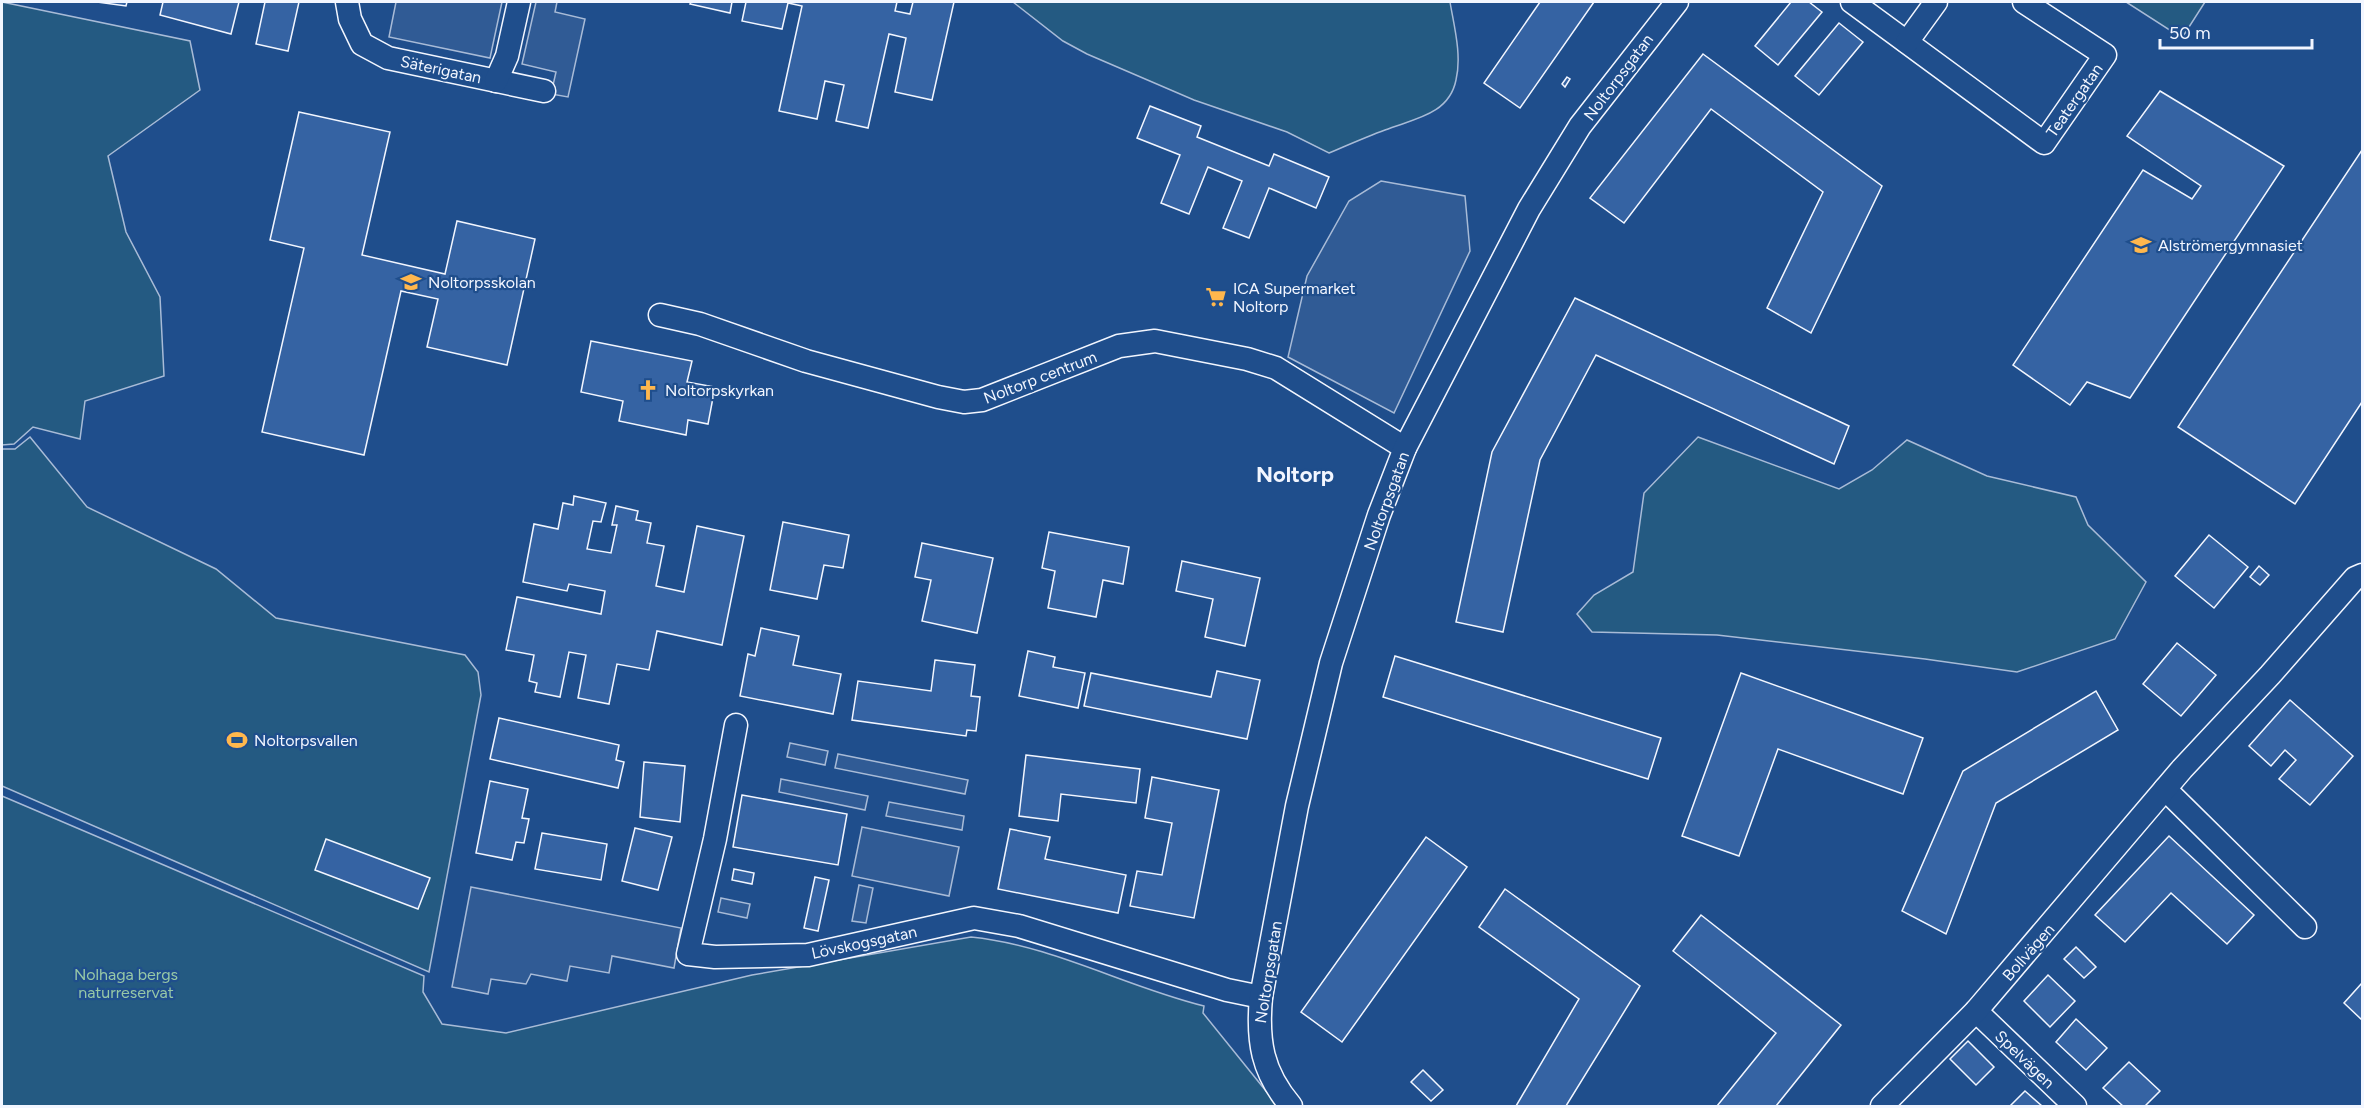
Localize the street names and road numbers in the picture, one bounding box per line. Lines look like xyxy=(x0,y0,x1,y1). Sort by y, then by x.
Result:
street label: Noltorpsgatan xyxy=(1580,30,1657,124)
street label: Säterigatan xyxy=(399,52,483,87)
street label: Teatergatan xyxy=(2042,60,2107,141)
street label: Noltorp centrum xyxy=(981,347,1099,408)
street label: Noltorpsgatan xyxy=(1360,449,1413,553)
street label: Noltorpsgatan xyxy=(1251,919,1286,1025)
street label: Bollvägen xyxy=(1998,920,2058,985)
street label: Lövskogsgatan xyxy=(810,922,919,963)
street label: Spelvägen xyxy=(1991,1026,2058,1092)

